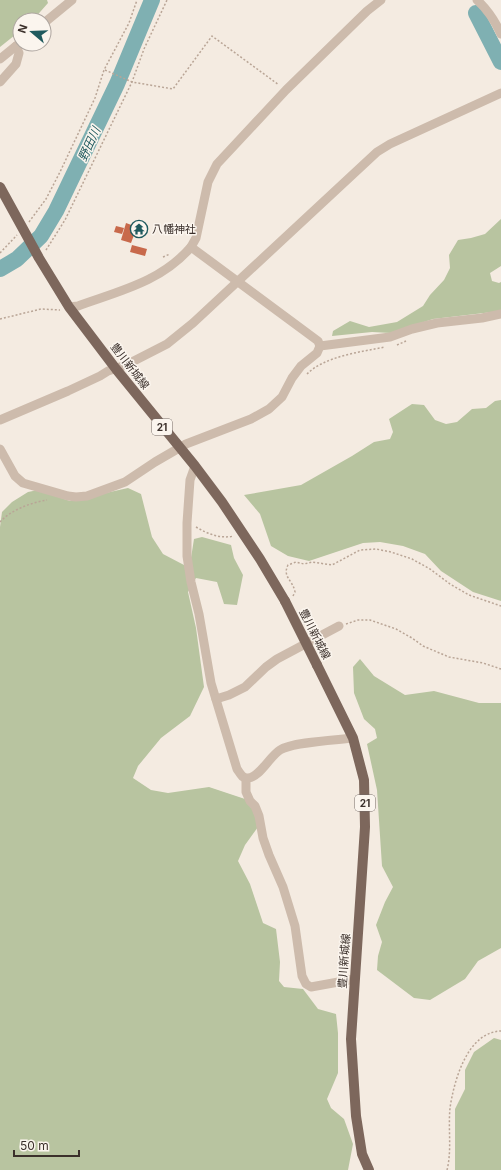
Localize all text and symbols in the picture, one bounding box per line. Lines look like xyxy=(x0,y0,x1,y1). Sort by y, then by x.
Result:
north arrow xyxy=(12,12,52,52)
text: N xyxy=(15,22,31,35)
water label: 野田川 xyxy=(75,123,104,163)
temple icon: 八幡神社 xyxy=(129,219,149,239)
place label: 八幡神社 xyxy=(152,222,196,236)
street label: 豊川新城線 xyxy=(108,340,152,392)
road number: 21 xyxy=(152,419,172,435)
street label: 豊川新城線 xyxy=(296,606,334,662)
road number: 21 xyxy=(355,795,375,811)
street label: 豊川新城線 xyxy=(335,933,353,989)
scale bar xyxy=(14,1132,79,1158)
text: 50 m xyxy=(20,1138,49,1153)

